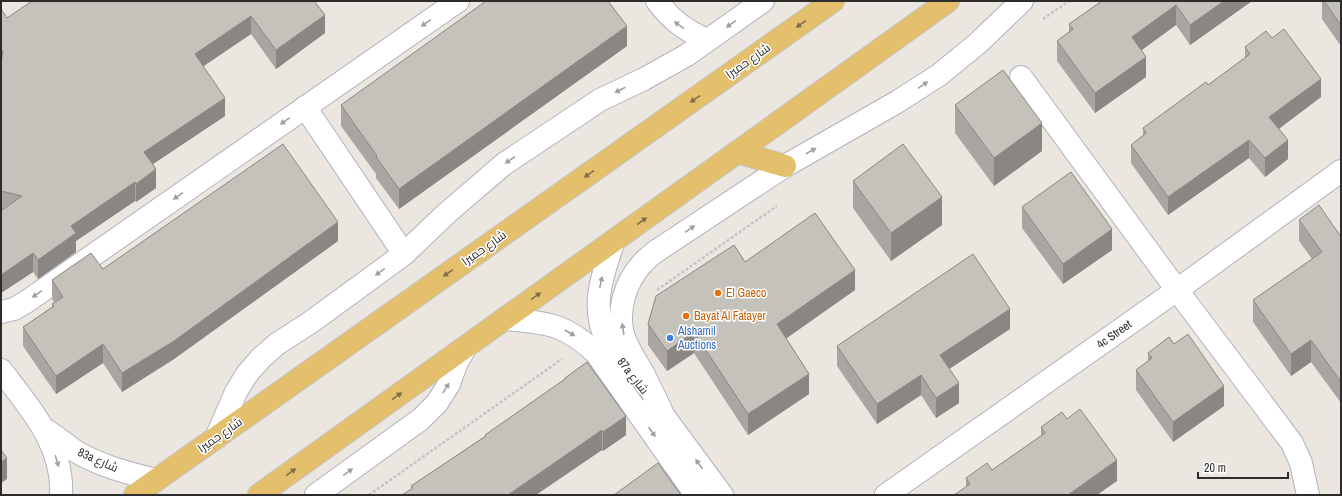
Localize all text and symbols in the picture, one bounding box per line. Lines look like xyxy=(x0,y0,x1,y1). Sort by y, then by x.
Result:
one-way arrow xyxy=(421,19,431,27)
one-way arrow xyxy=(795,19,806,28)
one-way arrow xyxy=(726,20,736,28)
one-way arrow xyxy=(674,21,684,29)
street label: شارع جميرا xyxy=(722,40,774,82)
one-way arrow xyxy=(918,81,928,89)
one-way arrow xyxy=(614,87,625,93)
one-way arrow xyxy=(689,95,700,103)
one-way arrow xyxy=(280,117,290,125)
one-way arrow xyxy=(805,148,817,154)
one-way arrow xyxy=(505,156,516,164)
one-way arrow xyxy=(583,170,594,178)
one-way arrow xyxy=(173,192,184,200)
one-way arrow xyxy=(637,217,647,225)
one-way arrow xyxy=(685,225,695,233)
street label: شارع جميرا xyxy=(458,227,510,269)
one-way arrow xyxy=(375,268,385,276)
one-way arrow xyxy=(443,269,453,277)
one-way arrow xyxy=(598,276,604,288)
place label: El Gaeco xyxy=(726,285,766,301)
marker: El Gaeco xyxy=(713,288,723,298)
one-way arrow xyxy=(32,290,42,298)
one-way arrow xyxy=(531,292,542,300)
place label: Bayat Al Fatayer xyxy=(694,308,766,324)
marker: Bayat Al Fatayer xyxy=(681,311,691,321)
street label: 4c Street xyxy=(1093,316,1135,352)
one-way arrow xyxy=(620,323,626,335)
place label: Alshamil Auctions xyxy=(677,323,716,353)
one-way arrow xyxy=(564,329,576,336)
marker: Alshamil Auctions xyxy=(665,333,675,343)
street label: 87a شارع xyxy=(614,354,652,398)
one-way arrow xyxy=(442,382,449,394)
one-way arrow xyxy=(391,392,402,401)
street label: شارع جميرا xyxy=(194,414,246,456)
one-way arrow xyxy=(648,427,656,438)
street label: 83a شارع xyxy=(75,444,121,476)
scale bar xyxy=(1198,454,1288,480)
one-way arrow xyxy=(54,455,60,467)
one-way arrow xyxy=(695,458,703,469)
text: 20 m xyxy=(1204,460,1226,476)
one-way arrow xyxy=(286,468,296,476)
one-way arrow xyxy=(342,468,353,476)

